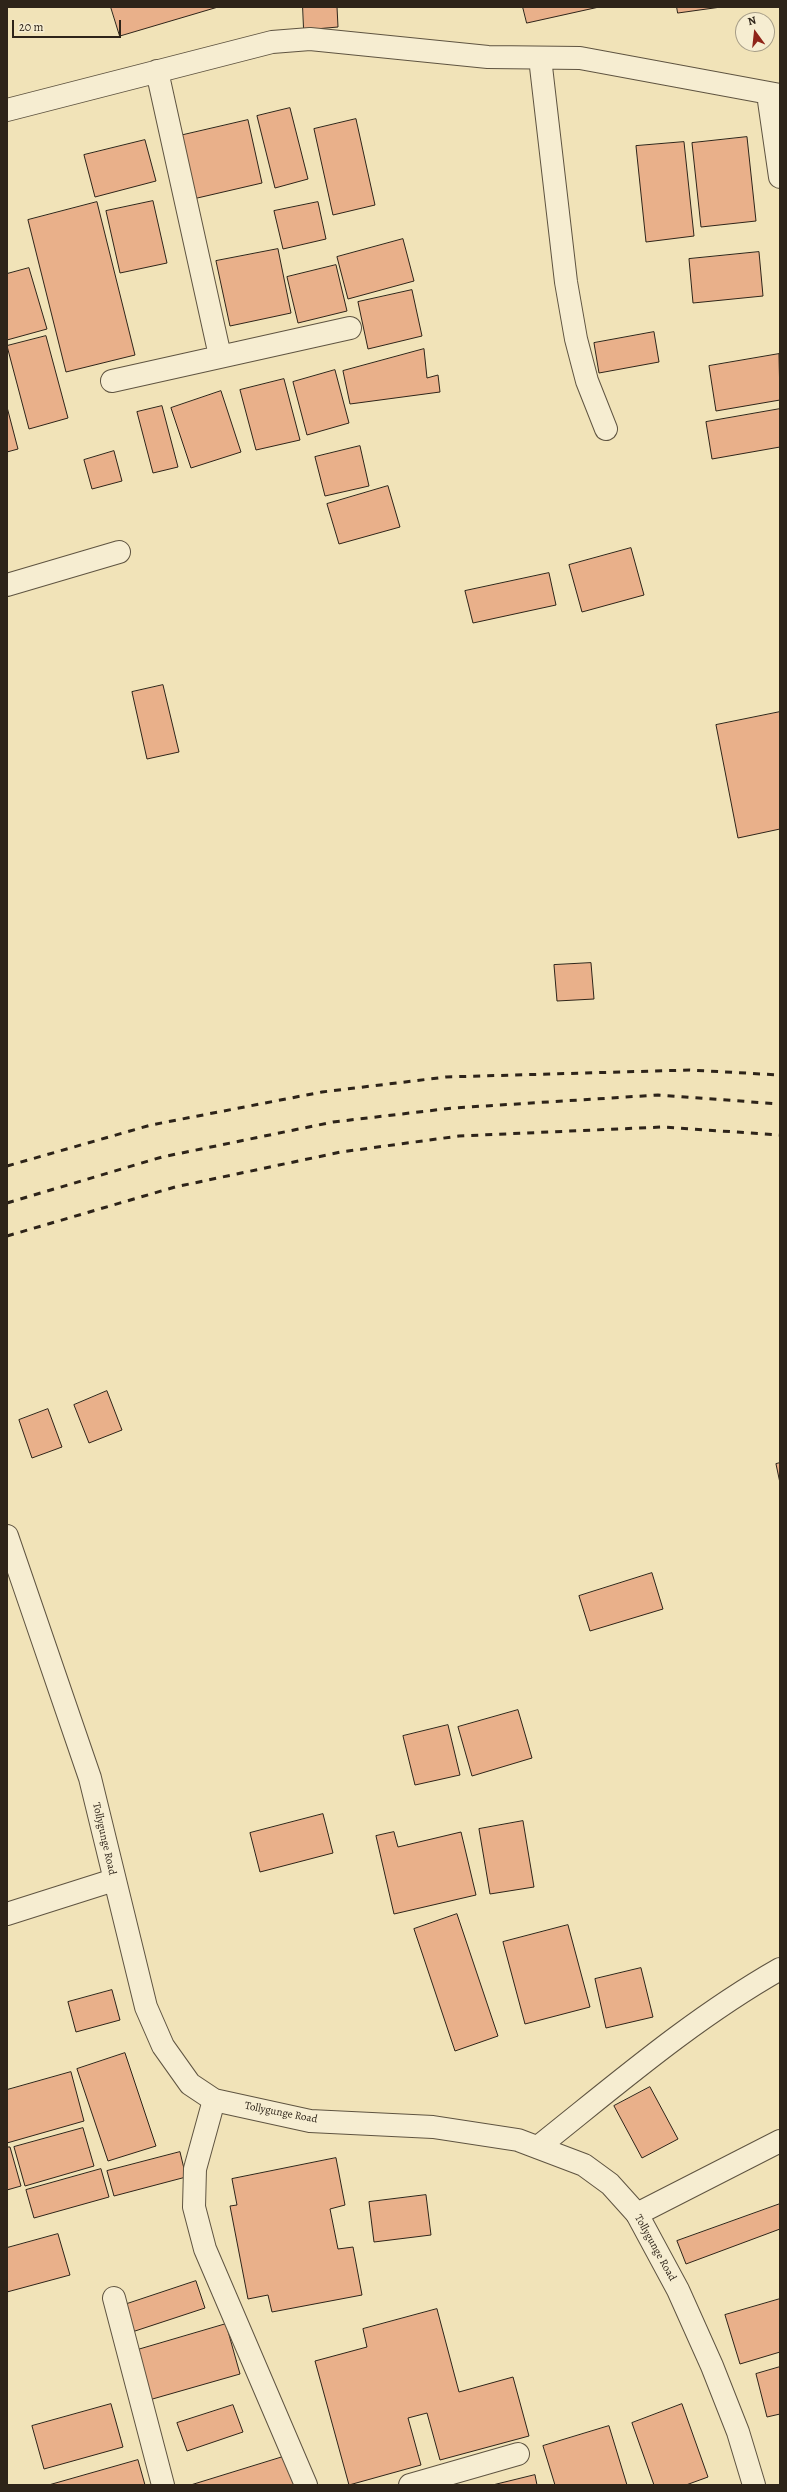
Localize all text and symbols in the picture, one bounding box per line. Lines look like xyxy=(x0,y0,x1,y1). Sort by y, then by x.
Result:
scale bar xyxy=(14,12,123,38)
north arrow xyxy=(735,12,775,52)
text: N xyxy=(746,13,758,29)
text: 20 m xyxy=(19,19,43,35)
street label: Tollygunge Road xyxy=(89,1802,119,1876)
street label: Tollygunge Road xyxy=(243,2099,319,2127)
street label: Tollygunge Road xyxy=(631,2212,679,2284)

